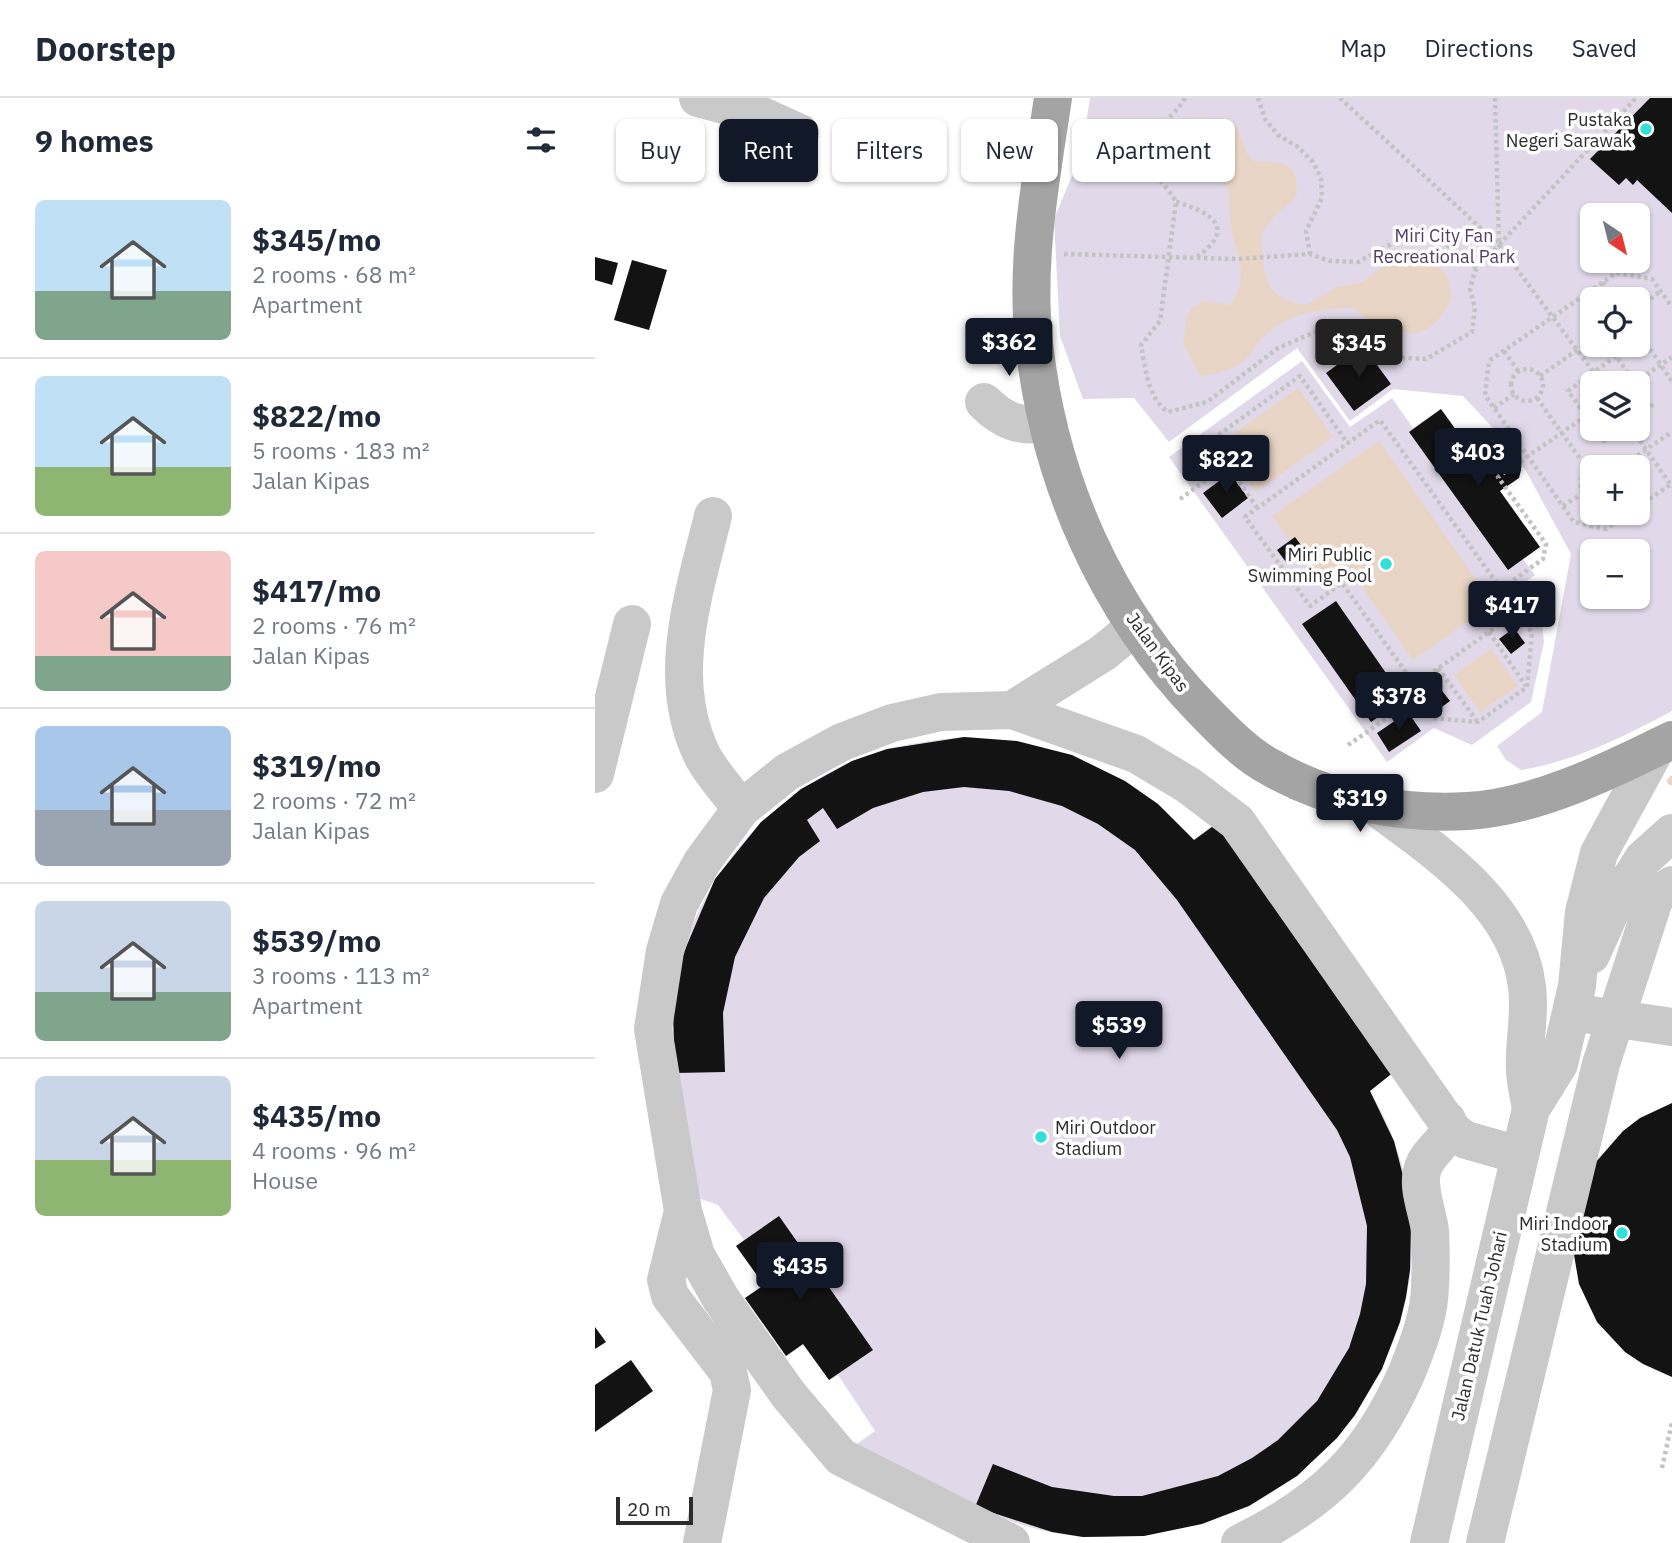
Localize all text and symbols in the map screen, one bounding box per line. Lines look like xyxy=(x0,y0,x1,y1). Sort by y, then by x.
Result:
text: Doorstep xyxy=(35,27,176,70)
text: Map xyxy=(1340,32,1386,64)
text: Directions xyxy=(1424,32,1534,64)
text: Saved xyxy=(1572,32,1637,64)
place label: Pustaka Negeri Sarawak xyxy=(1506,108,1633,152)
chip: Buy xyxy=(616,119,705,182)
chip: Rent xyxy=(719,119,818,182)
chip: Filters xyxy=(832,119,947,182)
chip: New xyxy=(961,119,1058,182)
chip: Apartment xyxy=(1072,119,1235,182)
text: 9 homes xyxy=(35,121,154,160)
icon: filters xyxy=(522,121,560,159)
marker: Pustaka Negeri Sarawak xyxy=(1638,121,1654,137)
north arrow xyxy=(1580,203,1650,273)
map controls xyxy=(1580,203,1650,609)
text: $345/mo xyxy=(252,220,381,259)
park label: Miri City Fan Recreational Park xyxy=(1373,224,1516,268)
icon: home xyxy=(91,228,175,312)
text: 2 rooms · 68 m² xyxy=(252,259,416,289)
button: locate xyxy=(1580,287,1650,357)
text: Apartment xyxy=(252,289,363,319)
pin: $362 xyxy=(968,318,1050,378)
pin: $345 xyxy=(1318,320,1400,379)
text: $362 xyxy=(981,326,1037,356)
text: $345 xyxy=(1331,327,1387,357)
button: layers xyxy=(1580,371,1650,441)
text: $822/mo xyxy=(252,396,381,435)
icon: home xyxy=(91,404,175,488)
pin: $403 xyxy=(1437,428,1519,488)
text: 5 rooms · 183 m² xyxy=(252,435,430,465)
pin: $822 xyxy=(1185,436,1267,495)
text: $403 xyxy=(1450,436,1506,466)
text: $822 xyxy=(1198,443,1254,473)
button: + xyxy=(1580,455,1650,525)
text: Jalan Kipas xyxy=(252,465,370,495)
button: − xyxy=(1580,539,1650,609)
place label: Miri Public Swimming Pool xyxy=(1248,543,1372,587)
marker: Miri Public Swimming Pool xyxy=(1378,556,1394,572)
text: $417/mo xyxy=(252,571,381,610)
icon: home xyxy=(91,579,175,663)
pin: $417 xyxy=(1471,582,1553,641)
text: $417 xyxy=(1484,589,1540,619)
street label: Jalan Kipas xyxy=(1122,608,1194,696)
text: 2 rooms · 76 m² xyxy=(252,610,416,640)
text: Jalan Kipas xyxy=(252,640,370,670)
pin: $378 xyxy=(1358,672,1440,732)
text: $378 xyxy=(1371,680,1427,710)
text: $319/mo xyxy=(252,746,381,785)
icon: home xyxy=(91,754,175,838)
pin: $319 xyxy=(1319,774,1401,834)
text: $319 xyxy=(1332,782,1388,812)
text: 2 rooms · 72 m² xyxy=(252,785,416,815)
text: Jalan Kipas xyxy=(252,815,370,845)
text: $539/mo xyxy=(252,921,381,960)
icon: home xyxy=(91,929,175,1013)
text: 3 rooms · 113 m² xyxy=(252,960,430,990)
text: Apartment xyxy=(252,990,363,1020)
pin: $539 xyxy=(1078,1002,1160,1061)
text: $539 xyxy=(1091,1009,1147,1039)
text: $435/mo xyxy=(252,1096,381,1135)
icon: home xyxy=(91,1104,175,1188)
place label: Miri Outdoor Stadium xyxy=(1055,1116,1156,1160)
marker: Miri Outdoor Stadium xyxy=(1033,1129,1049,1145)
text: 4 rooms · 96 m² xyxy=(252,1135,416,1165)
text: House xyxy=(252,1165,318,1195)
place label: Miri Indoor Stadium xyxy=(1519,1212,1608,1256)
marker: Miri Indoor Stadium xyxy=(1614,1225,1630,1241)
street label: Jalan Datuk Tuah Johari xyxy=(1446,1229,1512,1423)
pin: $435 xyxy=(759,1242,841,1302)
text: $435 xyxy=(772,1250,828,1280)
scale bar xyxy=(616,1494,693,1526)
text: 20 m xyxy=(627,1497,671,1521)

